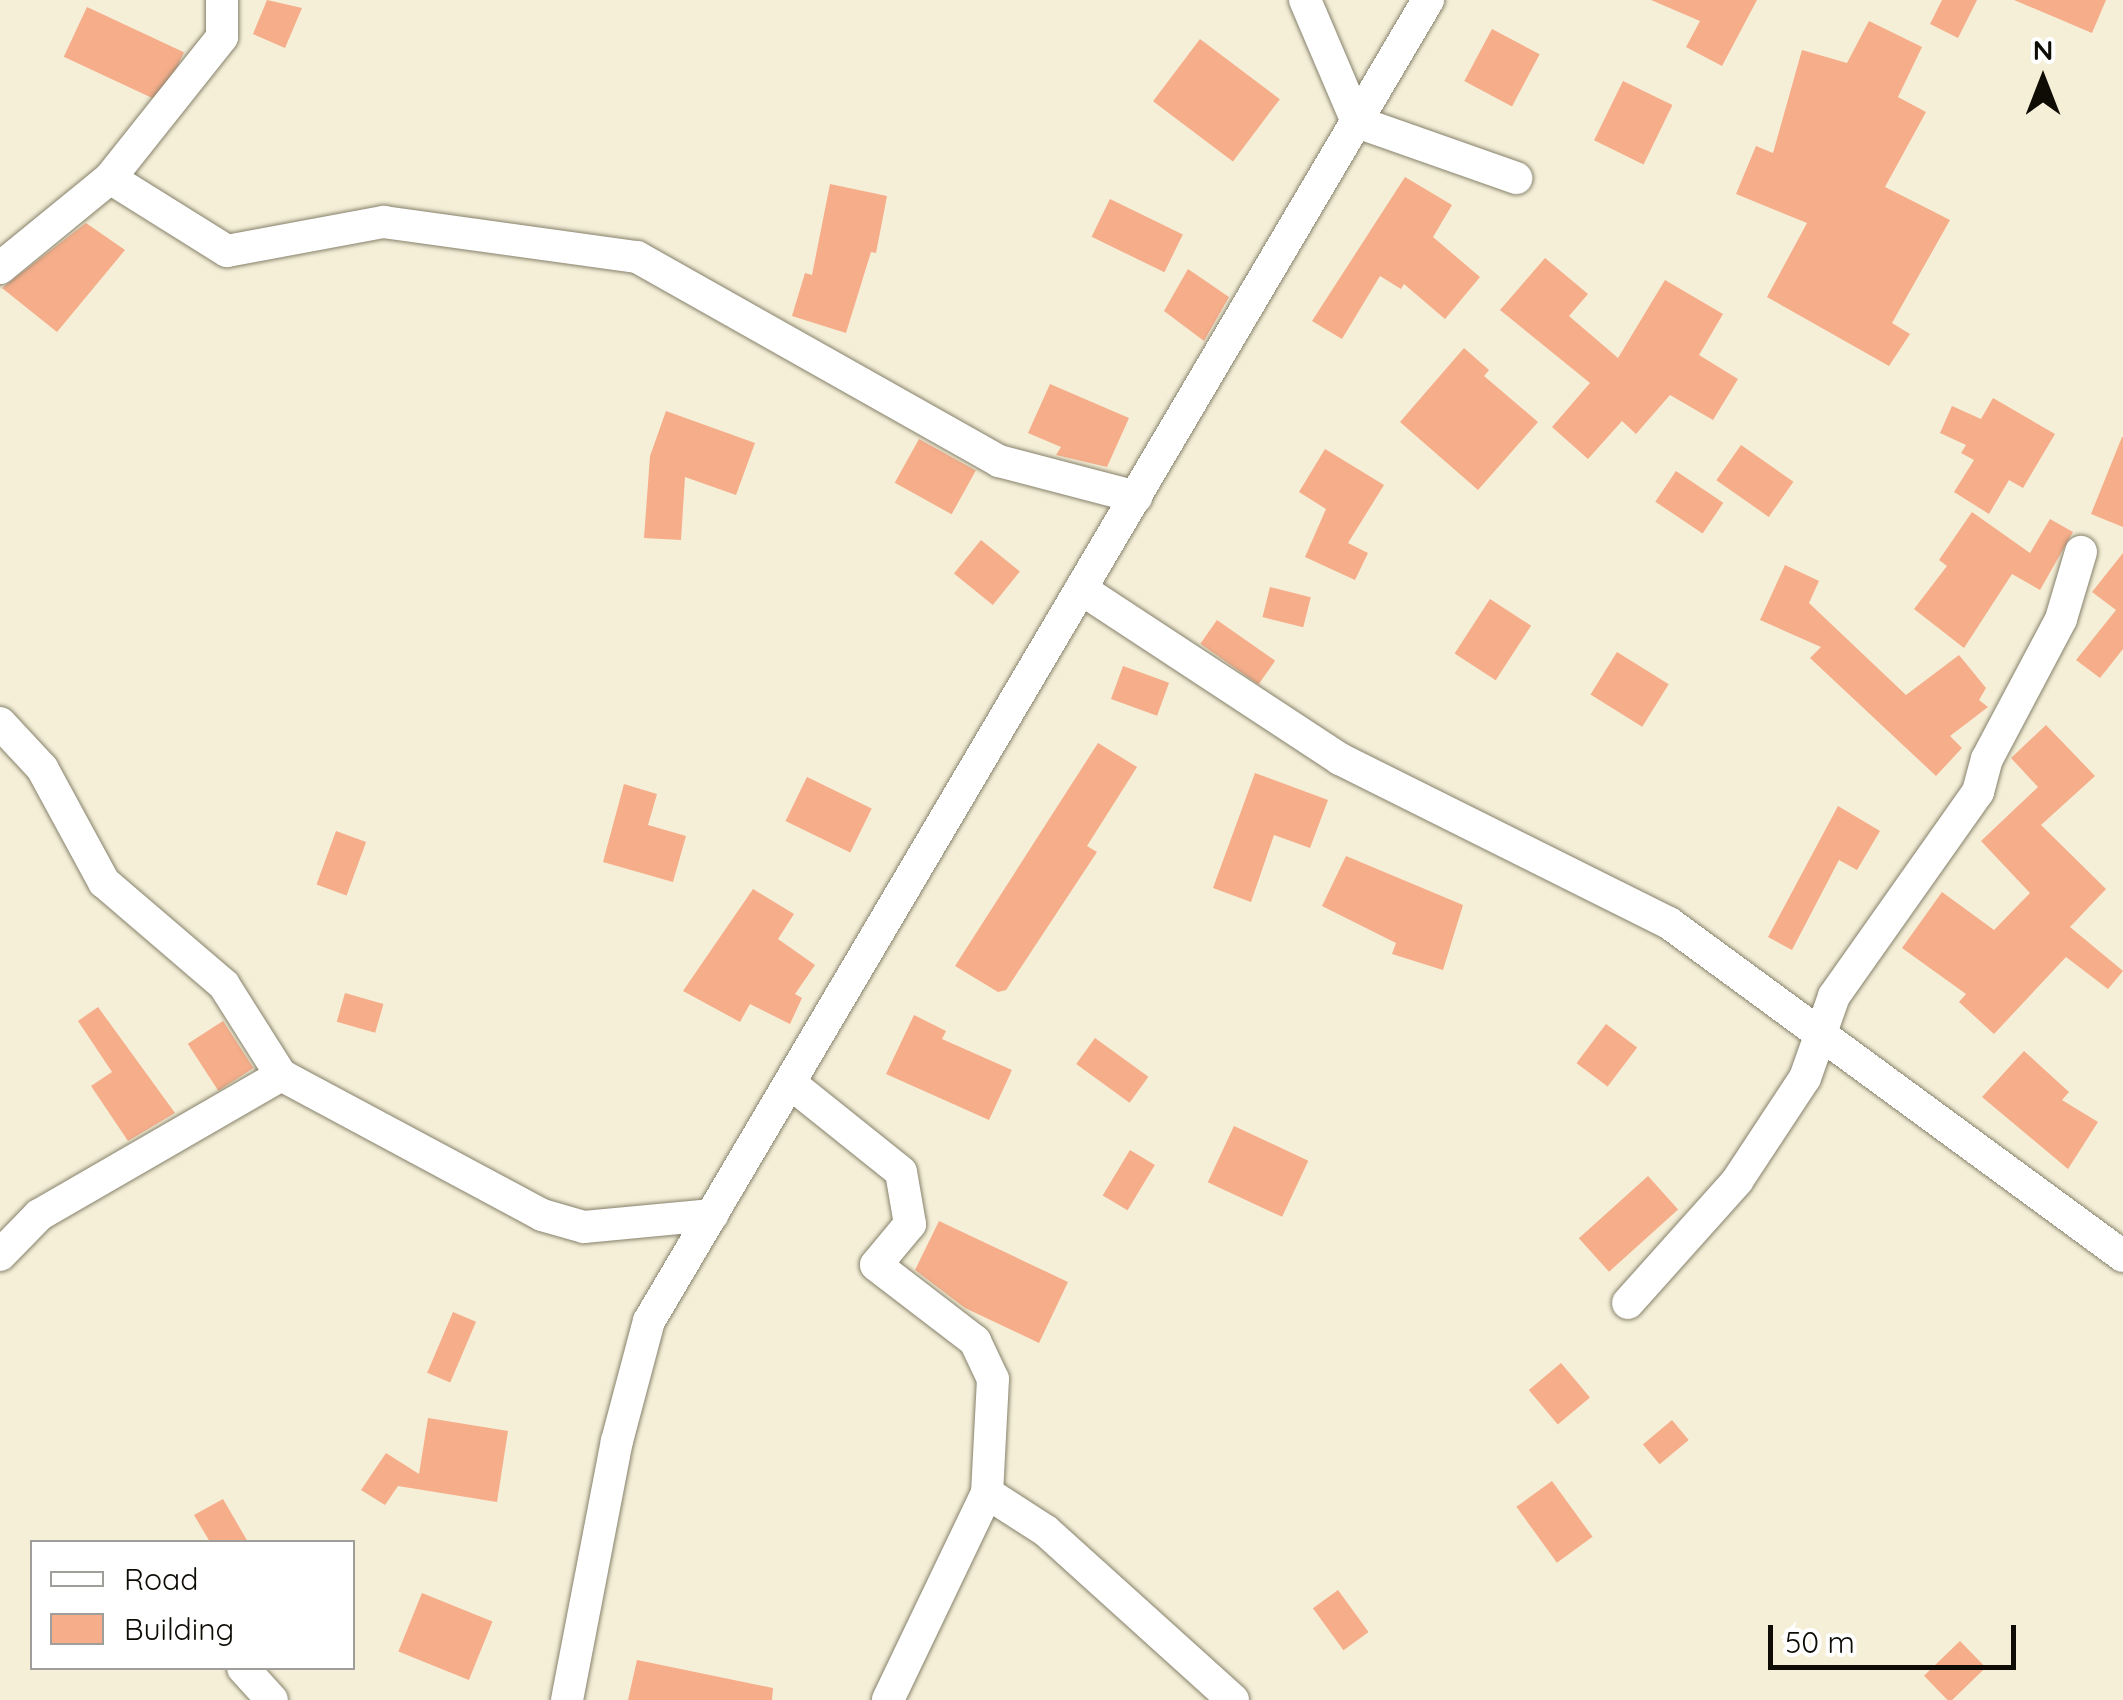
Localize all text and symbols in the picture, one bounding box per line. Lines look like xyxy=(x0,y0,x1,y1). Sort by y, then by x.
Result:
north arrow xyxy=(1993,30,2093,130)
text: N xyxy=(2033,32,2053,67)
legend xyxy=(30,1540,355,1670)
text: Road xyxy=(124,1560,198,1598)
scale bar xyxy=(1773,1605,2020,1667)
text: Building xyxy=(124,1610,234,1648)
text: 50 m xyxy=(1785,1623,1855,1661)

